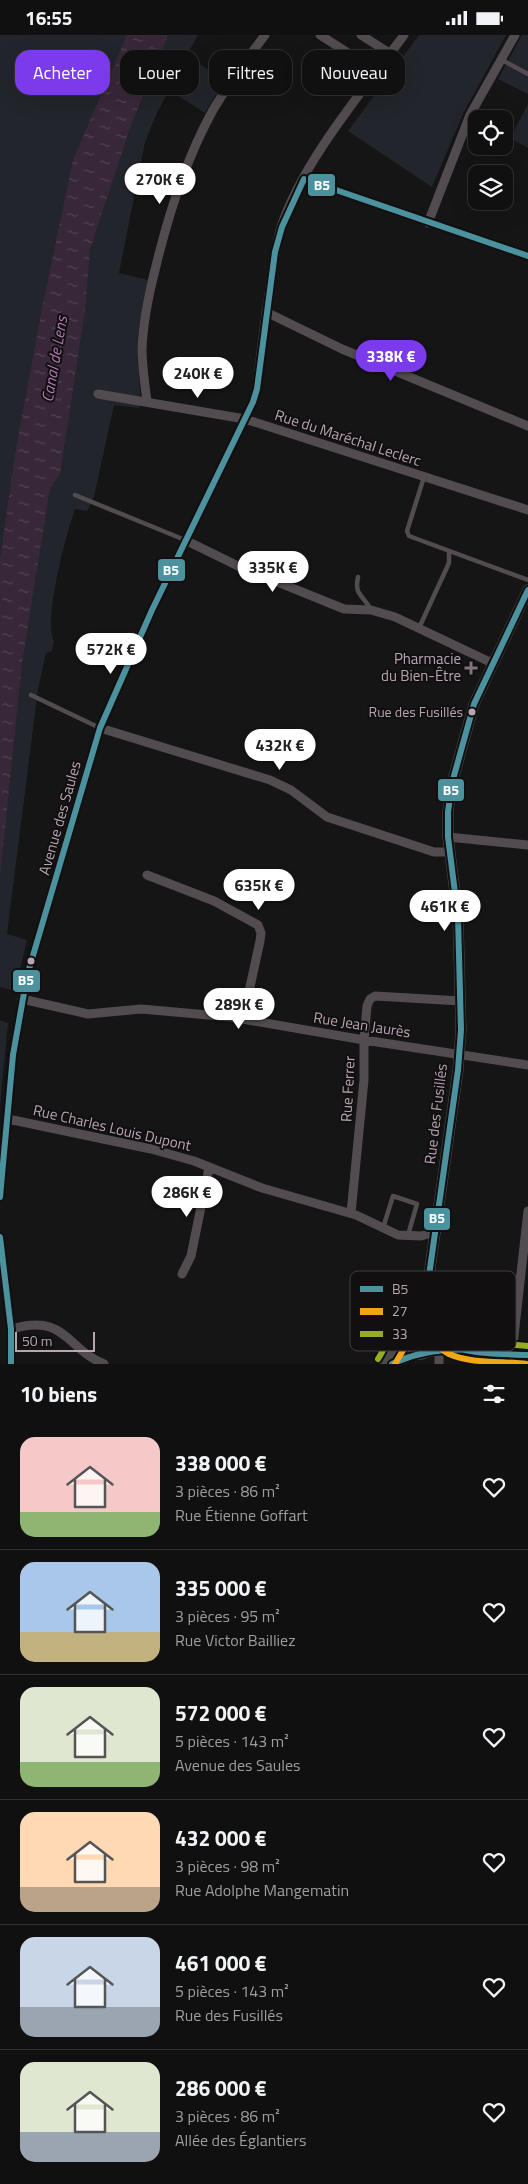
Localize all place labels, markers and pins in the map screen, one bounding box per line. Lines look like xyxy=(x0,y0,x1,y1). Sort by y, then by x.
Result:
pin: 270K € xyxy=(119,163,201,205)
pin: 338K € xyxy=(350,339,432,382)
pin: 240K € xyxy=(157,357,239,399)
pin: 335K € xyxy=(232,551,314,593)
pin: 572K € xyxy=(70,633,152,675)
place label: Pharmacie du Bien-Être xyxy=(381,647,461,687)
marker: Pharmacie du Bien-Être xyxy=(465,662,477,674)
place label: Rue des Fusillés xyxy=(369,701,463,722)
marker: Rue des Fusillés xyxy=(467,707,477,717)
pin: 432K € xyxy=(239,729,321,771)
pin: 635K € xyxy=(218,869,300,911)
pin: 461K € xyxy=(404,889,486,932)
unlabelled marker xyxy=(26,956,36,966)
pin: 289K € xyxy=(198,987,280,1030)
pin: 286K € xyxy=(146,1175,228,1218)

